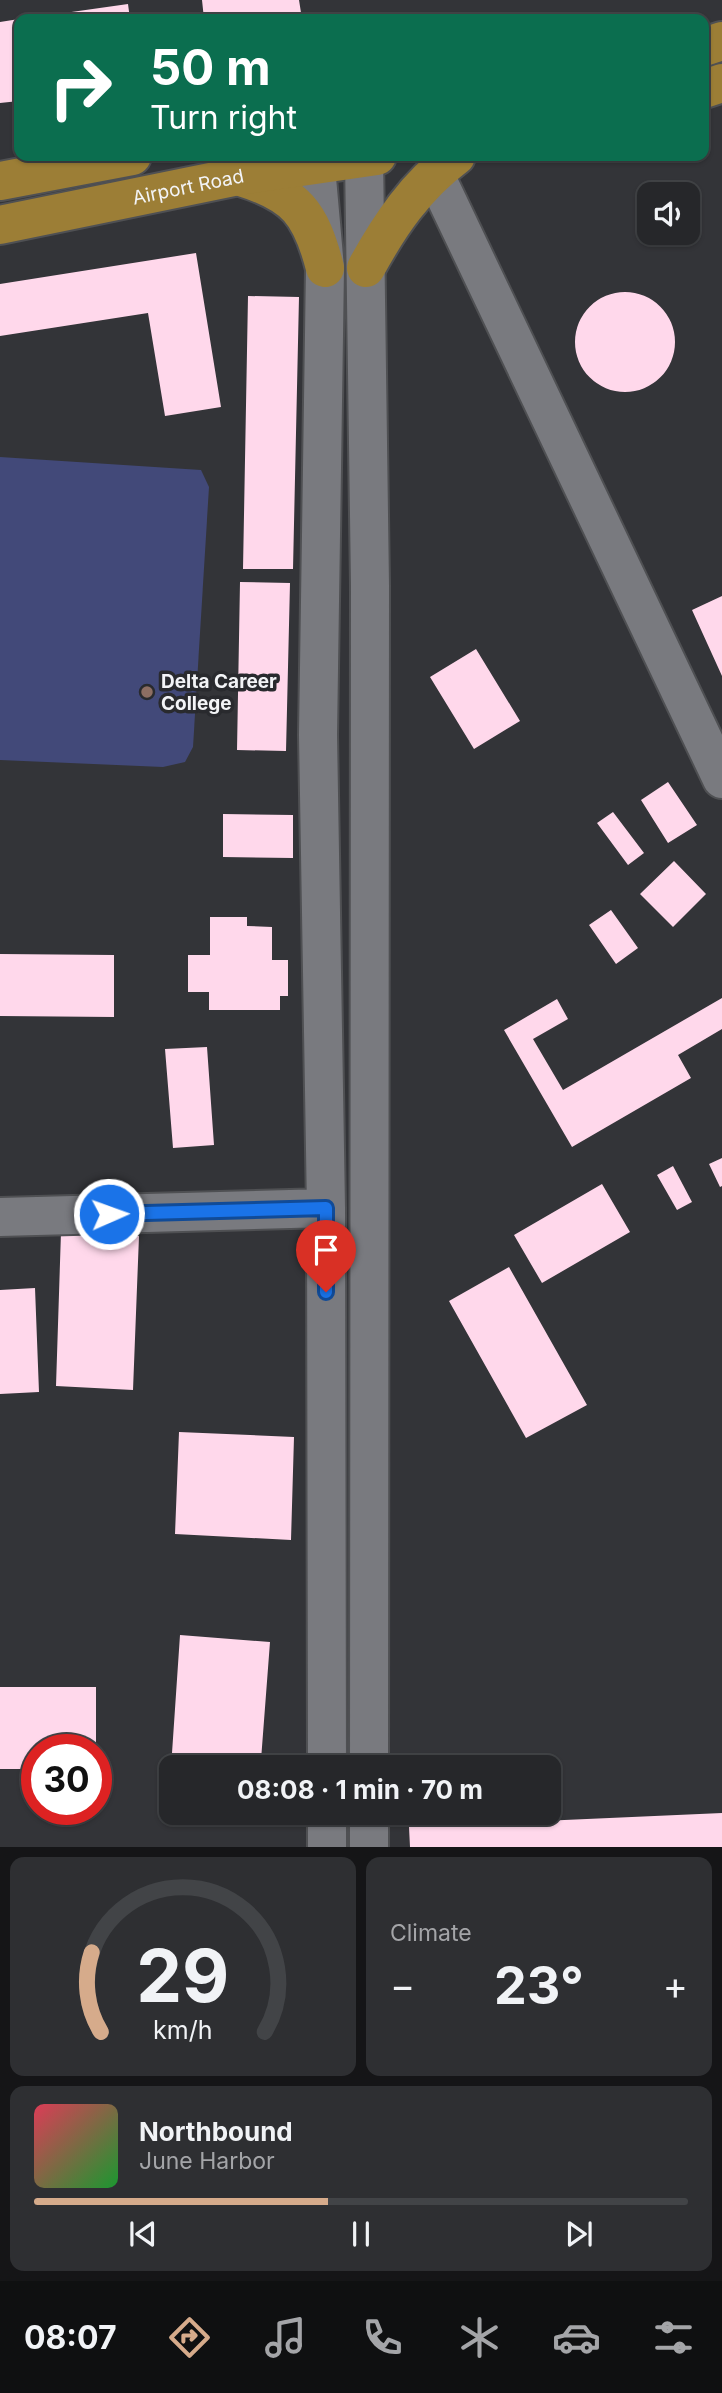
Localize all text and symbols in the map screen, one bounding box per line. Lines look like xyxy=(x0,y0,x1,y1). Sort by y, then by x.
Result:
text: 50 m xyxy=(150,38,271,97)
icon: right xyxy=(35,42,126,133)
text: Turn right xyxy=(150,98,297,137)
street label: Airport Road xyxy=(130,164,246,210)
map controls xyxy=(637,182,700,245)
button: sound xyxy=(637,182,700,245)
place label: Delta Career College xyxy=(161,670,277,715)
marker: Delta Career College xyxy=(139,684,155,700)
position arrow xyxy=(72,1177,146,1251)
pin xyxy=(296,1220,356,1292)
icon: arrive xyxy=(307,1231,345,1269)
speed limit sign: 30 xyxy=(21,1734,112,1825)
text: 08:08 · 1 min · 70 m xyxy=(237,1774,483,1805)
text: Climate xyxy=(390,1919,472,1947)
text: 29 xyxy=(136,1932,230,2021)
text: 23° xyxy=(494,1954,584,2017)
text: − xyxy=(390,1962,415,2008)
text: + xyxy=(663,1962,688,2008)
text: km/h xyxy=(153,2015,213,2045)
text: Northbound xyxy=(139,2116,293,2147)
text: June Harbor xyxy=(139,2147,275,2175)
icon: previous xyxy=(124,2215,162,2253)
icon: pause xyxy=(342,2215,380,2253)
icon: next xyxy=(560,2215,598,2253)
icon: directions xyxy=(165,2313,214,2362)
icon: music xyxy=(261,2313,310,2362)
icon: phone xyxy=(358,2313,407,2362)
icon: climate xyxy=(455,2313,504,2362)
icon: car xyxy=(552,2313,601,2362)
icon: filters xyxy=(649,2313,698,2362)
text: 08:07 xyxy=(24,2318,117,2357)

